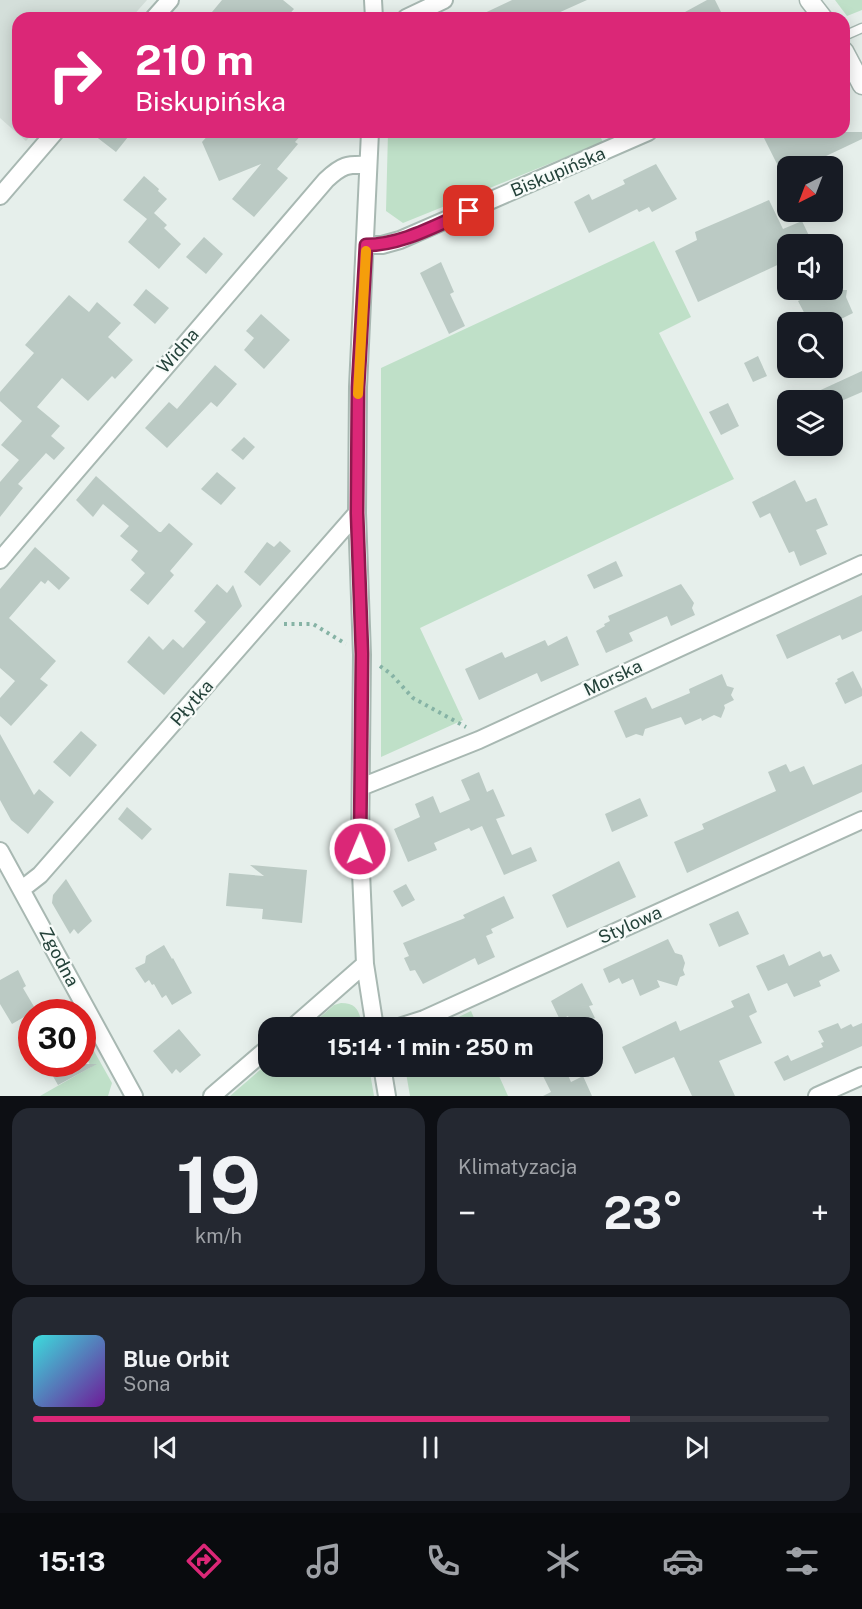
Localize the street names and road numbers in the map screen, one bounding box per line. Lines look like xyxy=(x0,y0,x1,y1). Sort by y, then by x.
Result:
street label: Biskupińska xyxy=(507,142,608,201)
street label: Widna xyxy=(152,324,203,377)
street label: Morska xyxy=(580,655,645,700)
street label: Płytka xyxy=(166,675,217,730)
street label: Stylowa xyxy=(595,901,665,948)
street label: Zgodna xyxy=(35,924,84,990)

